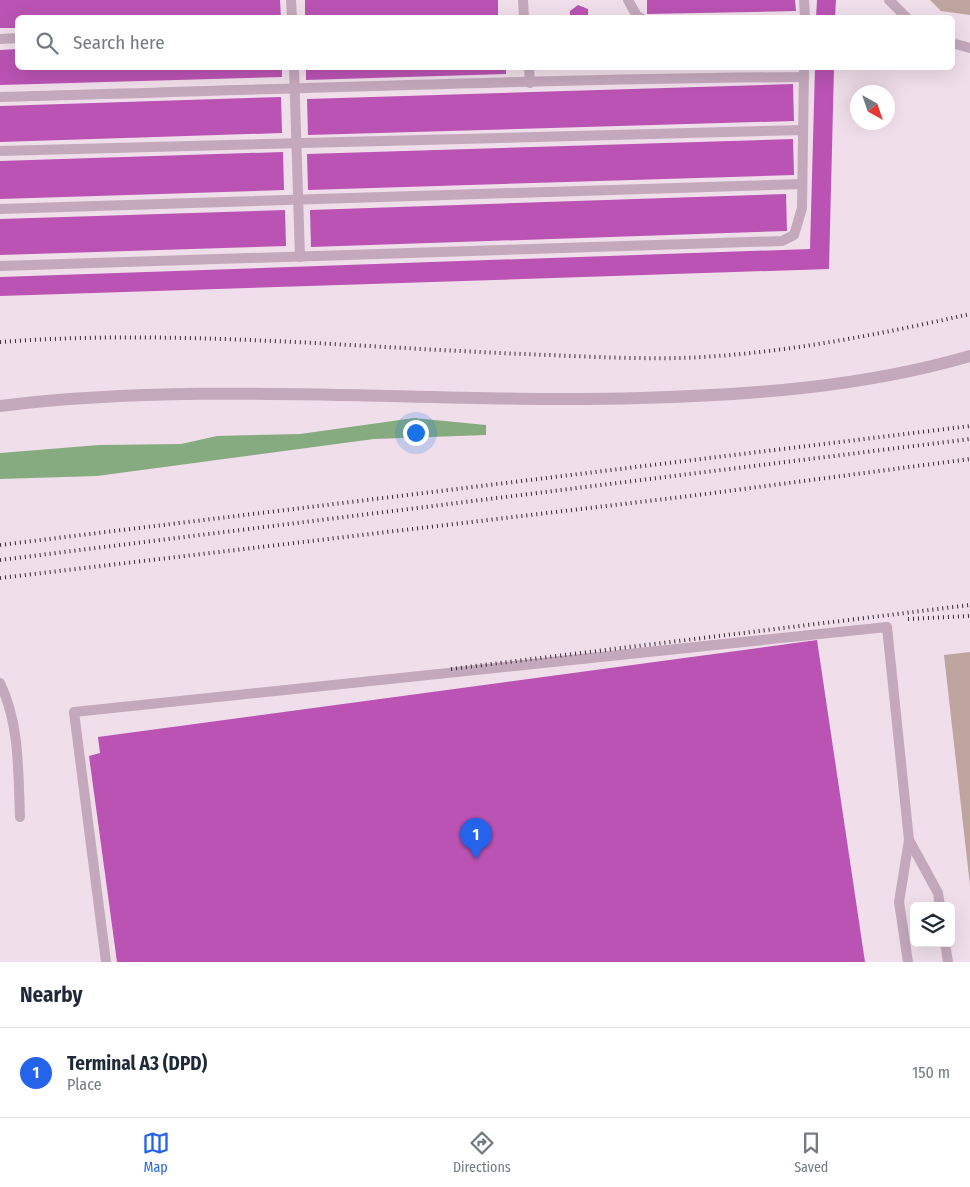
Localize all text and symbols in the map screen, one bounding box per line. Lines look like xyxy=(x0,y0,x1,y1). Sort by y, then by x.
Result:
search box xyxy=(15,15,955,70)
icon: search xyxy=(33,29,61,57)
text: Search here xyxy=(73,31,165,54)
north arrow xyxy=(850,85,895,130)
your location xyxy=(403,420,429,446)
pin: 1 xyxy=(460,818,492,859)
map controls xyxy=(910,902,955,947)
button: layers xyxy=(910,902,955,947)
text: Nearby xyxy=(20,982,82,1008)
text: Terminal A3 (DPD) xyxy=(67,1052,207,1075)
text: 1 xyxy=(33,1063,39,1082)
text: 150 m xyxy=(912,1063,950,1082)
text: Place xyxy=(67,1075,102,1094)
tab: Map xyxy=(142,1129,170,1176)
tab: Directions xyxy=(453,1129,511,1176)
tab: Saved xyxy=(794,1129,828,1176)

